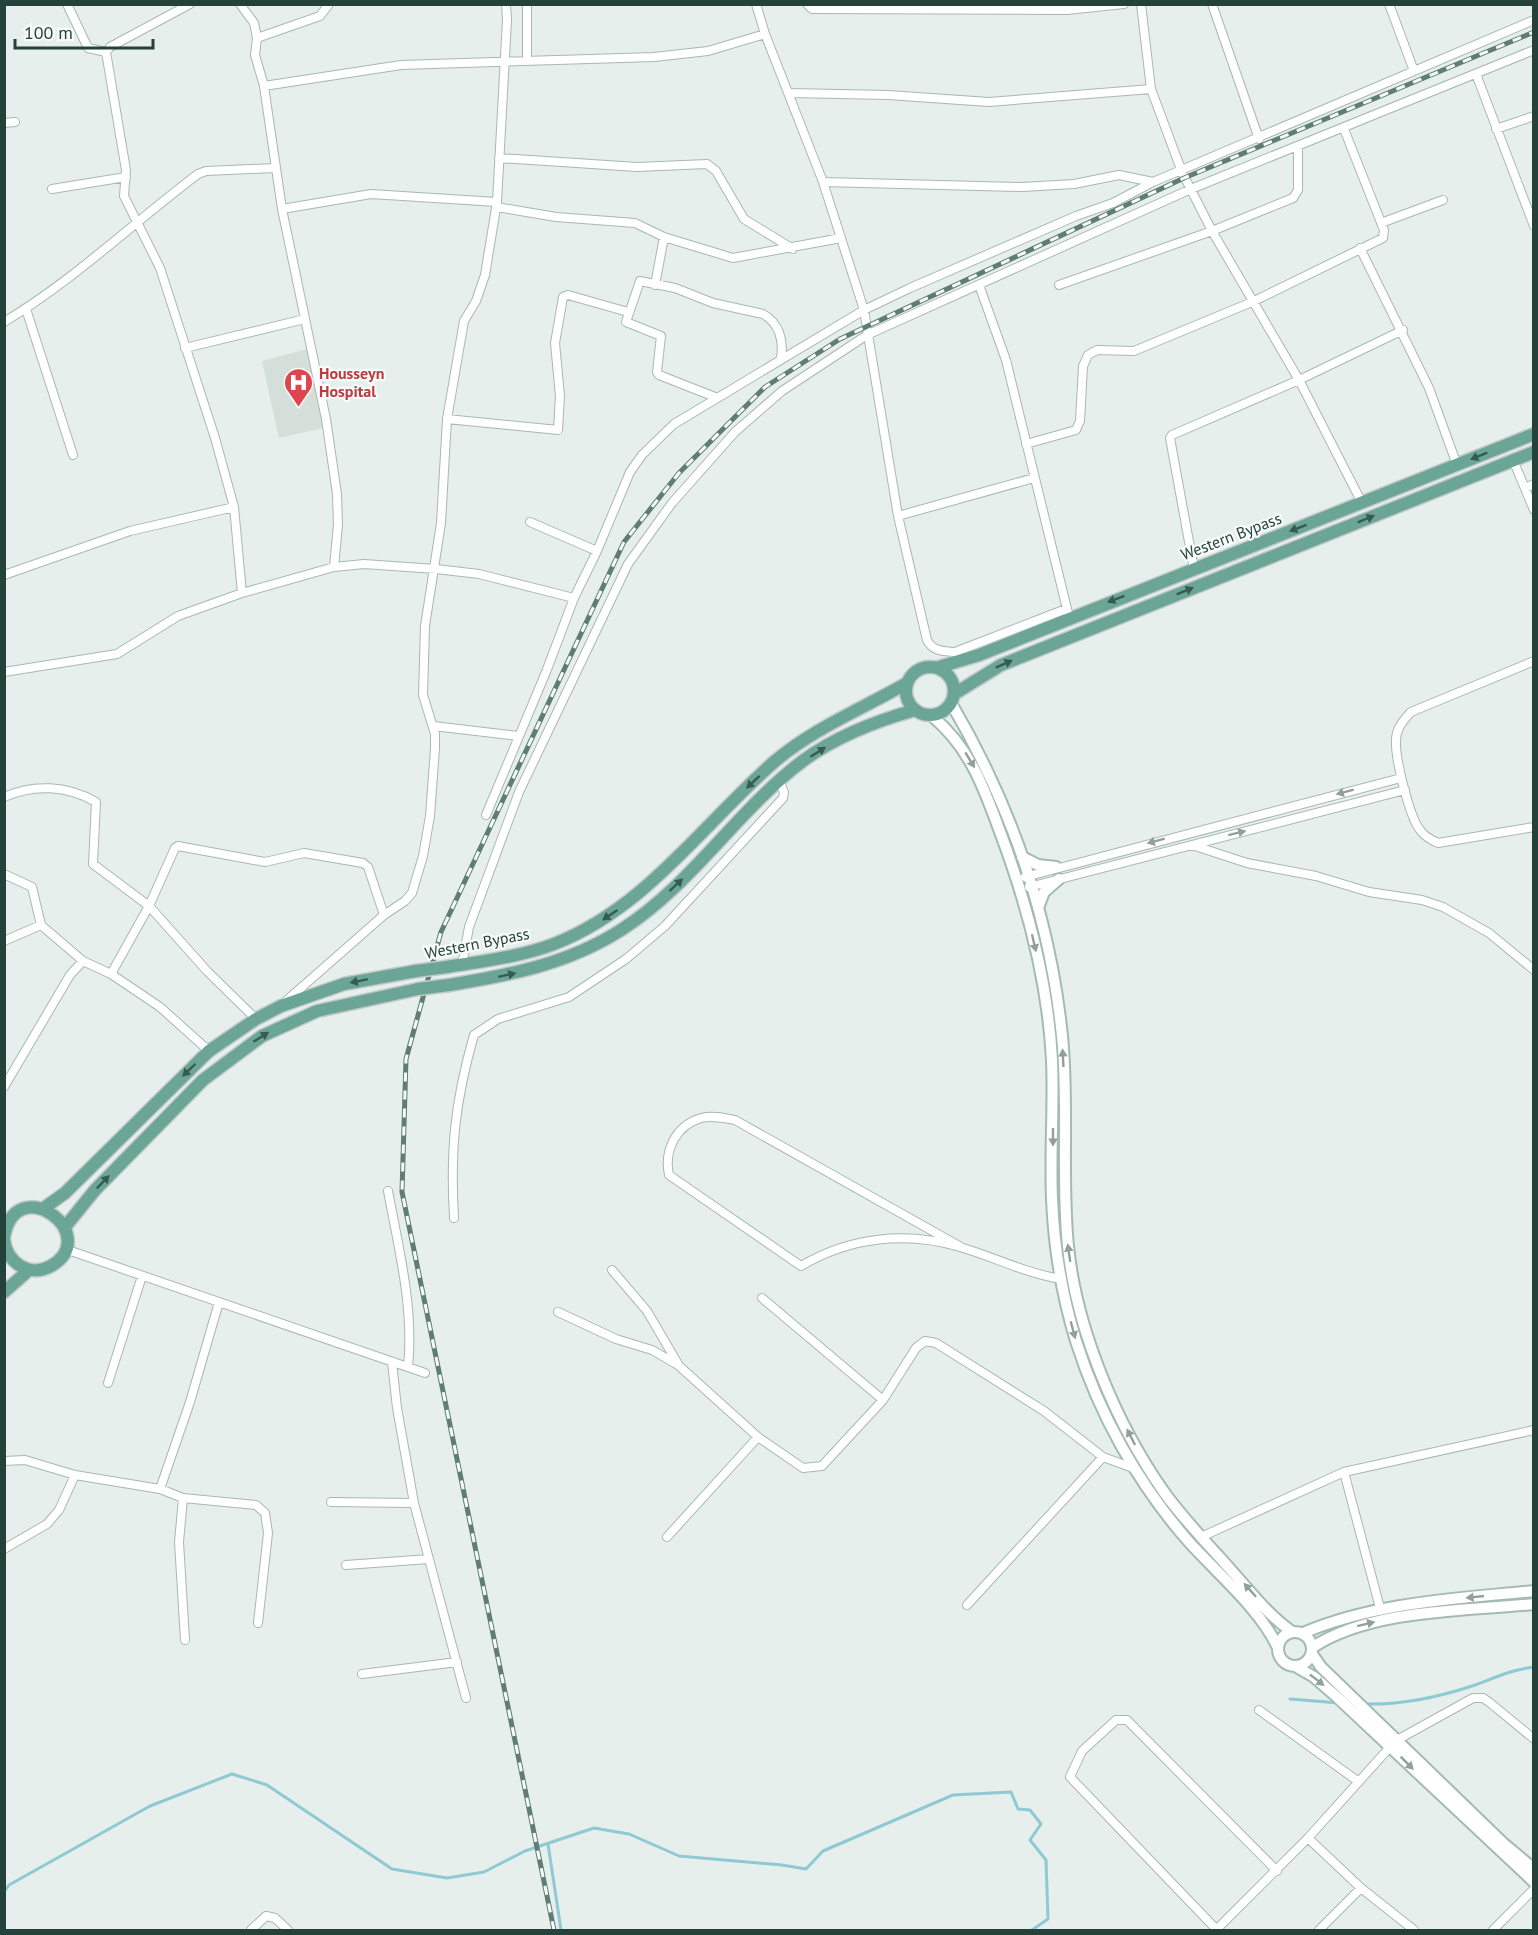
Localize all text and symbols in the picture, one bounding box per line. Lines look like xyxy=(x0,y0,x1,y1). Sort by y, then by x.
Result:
scale bar xyxy=(15,12,153,50)
text: 100 m xyxy=(24,21,73,44)
place label: Housseyn Hospital xyxy=(319,363,384,401)
hospital icon: Housseyn Hospital xyxy=(282,366,314,408)
one-way arrow xyxy=(1470,452,1488,461)
street label: Western Bypass xyxy=(1178,508,1284,564)
one-way arrow xyxy=(1357,514,1375,524)
one-way arrow xyxy=(1289,524,1307,533)
one-way arrow xyxy=(1176,586,1194,596)
one-way arrow xyxy=(1107,594,1125,604)
one-way arrow xyxy=(995,659,1013,669)
one-way arrow xyxy=(810,746,826,757)
one-way arrow xyxy=(965,752,975,769)
one-way arrow xyxy=(746,775,760,789)
one-way arrow xyxy=(1336,788,1354,797)
one-way arrow xyxy=(1229,828,1247,837)
one-way arrow xyxy=(1147,837,1165,846)
one-way arrow xyxy=(669,878,684,892)
one-way arrow xyxy=(601,909,618,920)
street label: Western Bypass xyxy=(423,923,531,963)
one-way arrow xyxy=(1030,934,1039,953)
one-way arrow xyxy=(497,970,516,979)
one-way arrow xyxy=(349,976,368,986)
one-way arrow xyxy=(253,1031,270,1042)
one-way arrow xyxy=(1059,1048,1068,1067)
one-way arrow xyxy=(182,1063,196,1077)
one-way arrow xyxy=(1048,1127,1058,1146)
one-way arrow xyxy=(95,1176,109,1190)
one-way arrow xyxy=(1065,1243,1074,1262)
one-way arrow xyxy=(1069,1321,1078,1339)
one-way arrow xyxy=(1126,1428,1135,1445)
one-way arrow xyxy=(1243,1583,1257,1598)
one-way arrow xyxy=(1466,1592,1485,1602)
one-way arrow xyxy=(1357,1618,1375,1628)
one-way arrow xyxy=(1309,1674,1325,1687)
one-way arrow xyxy=(1399,1756,1413,1770)

